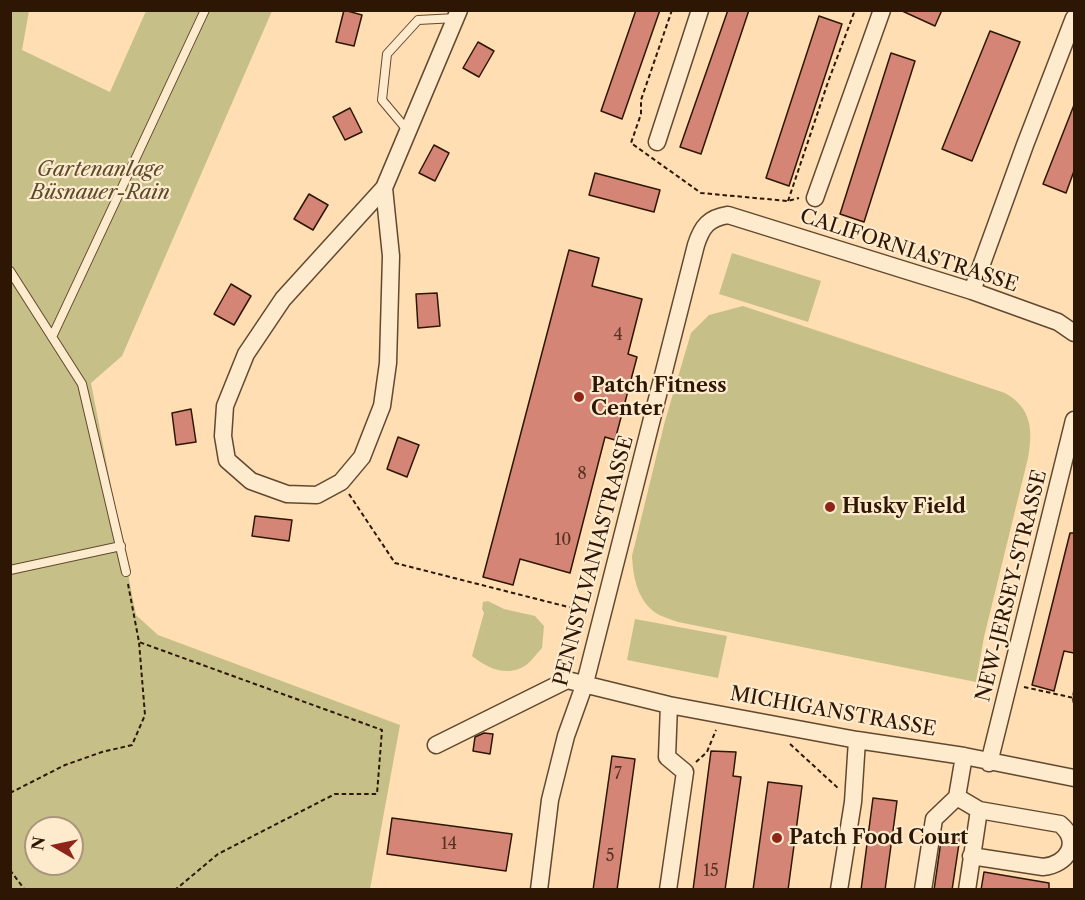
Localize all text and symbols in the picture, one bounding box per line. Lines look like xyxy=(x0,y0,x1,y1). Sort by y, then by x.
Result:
park label: Gartenanlage Büsnauer-Rain xyxy=(30,158,170,205)
street label: CALIFORNIASTRASSE xyxy=(797,204,1021,298)
house number: 4 xyxy=(613,325,623,345)
place label: Patch Fitness Center xyxy=(591,374,727,421)
marker: Patch Fitness Center xyxy=(572,390,586,404)
street label: PENNSYLVANIASTRASSE xyxy=(549,433,639,689)
house number: 8 xyxy=(577,464,587,484)
street label: NEW-JERSEY-STRASSE xyxy=(972,468,1052,704)
place label: Husky Field xyxy=(842,495,966,519)
marker: Husky Field xyxy=(823,500,837,514)
house number: 10 xyxy=(555,530,571,550)
street label: MICHIGANSTRASSE xyxy=(728,682,938,742)
house number: 7 xyxy=(614,764,622,784)
north arrow xyxy=(24,816,84,876)
place label: Patch Food Court xyxy=(789,826,968,850)
marker: Patch Food Court xyxy=(770,831,784,845)
house number: 14 xyxy=(441,834,457,854)
text: N xyxy=(27,835,49,852)
house number: 5 xyxy=(606,846,614,866)
house number: 15 xyxy=(703,861,719,881)

